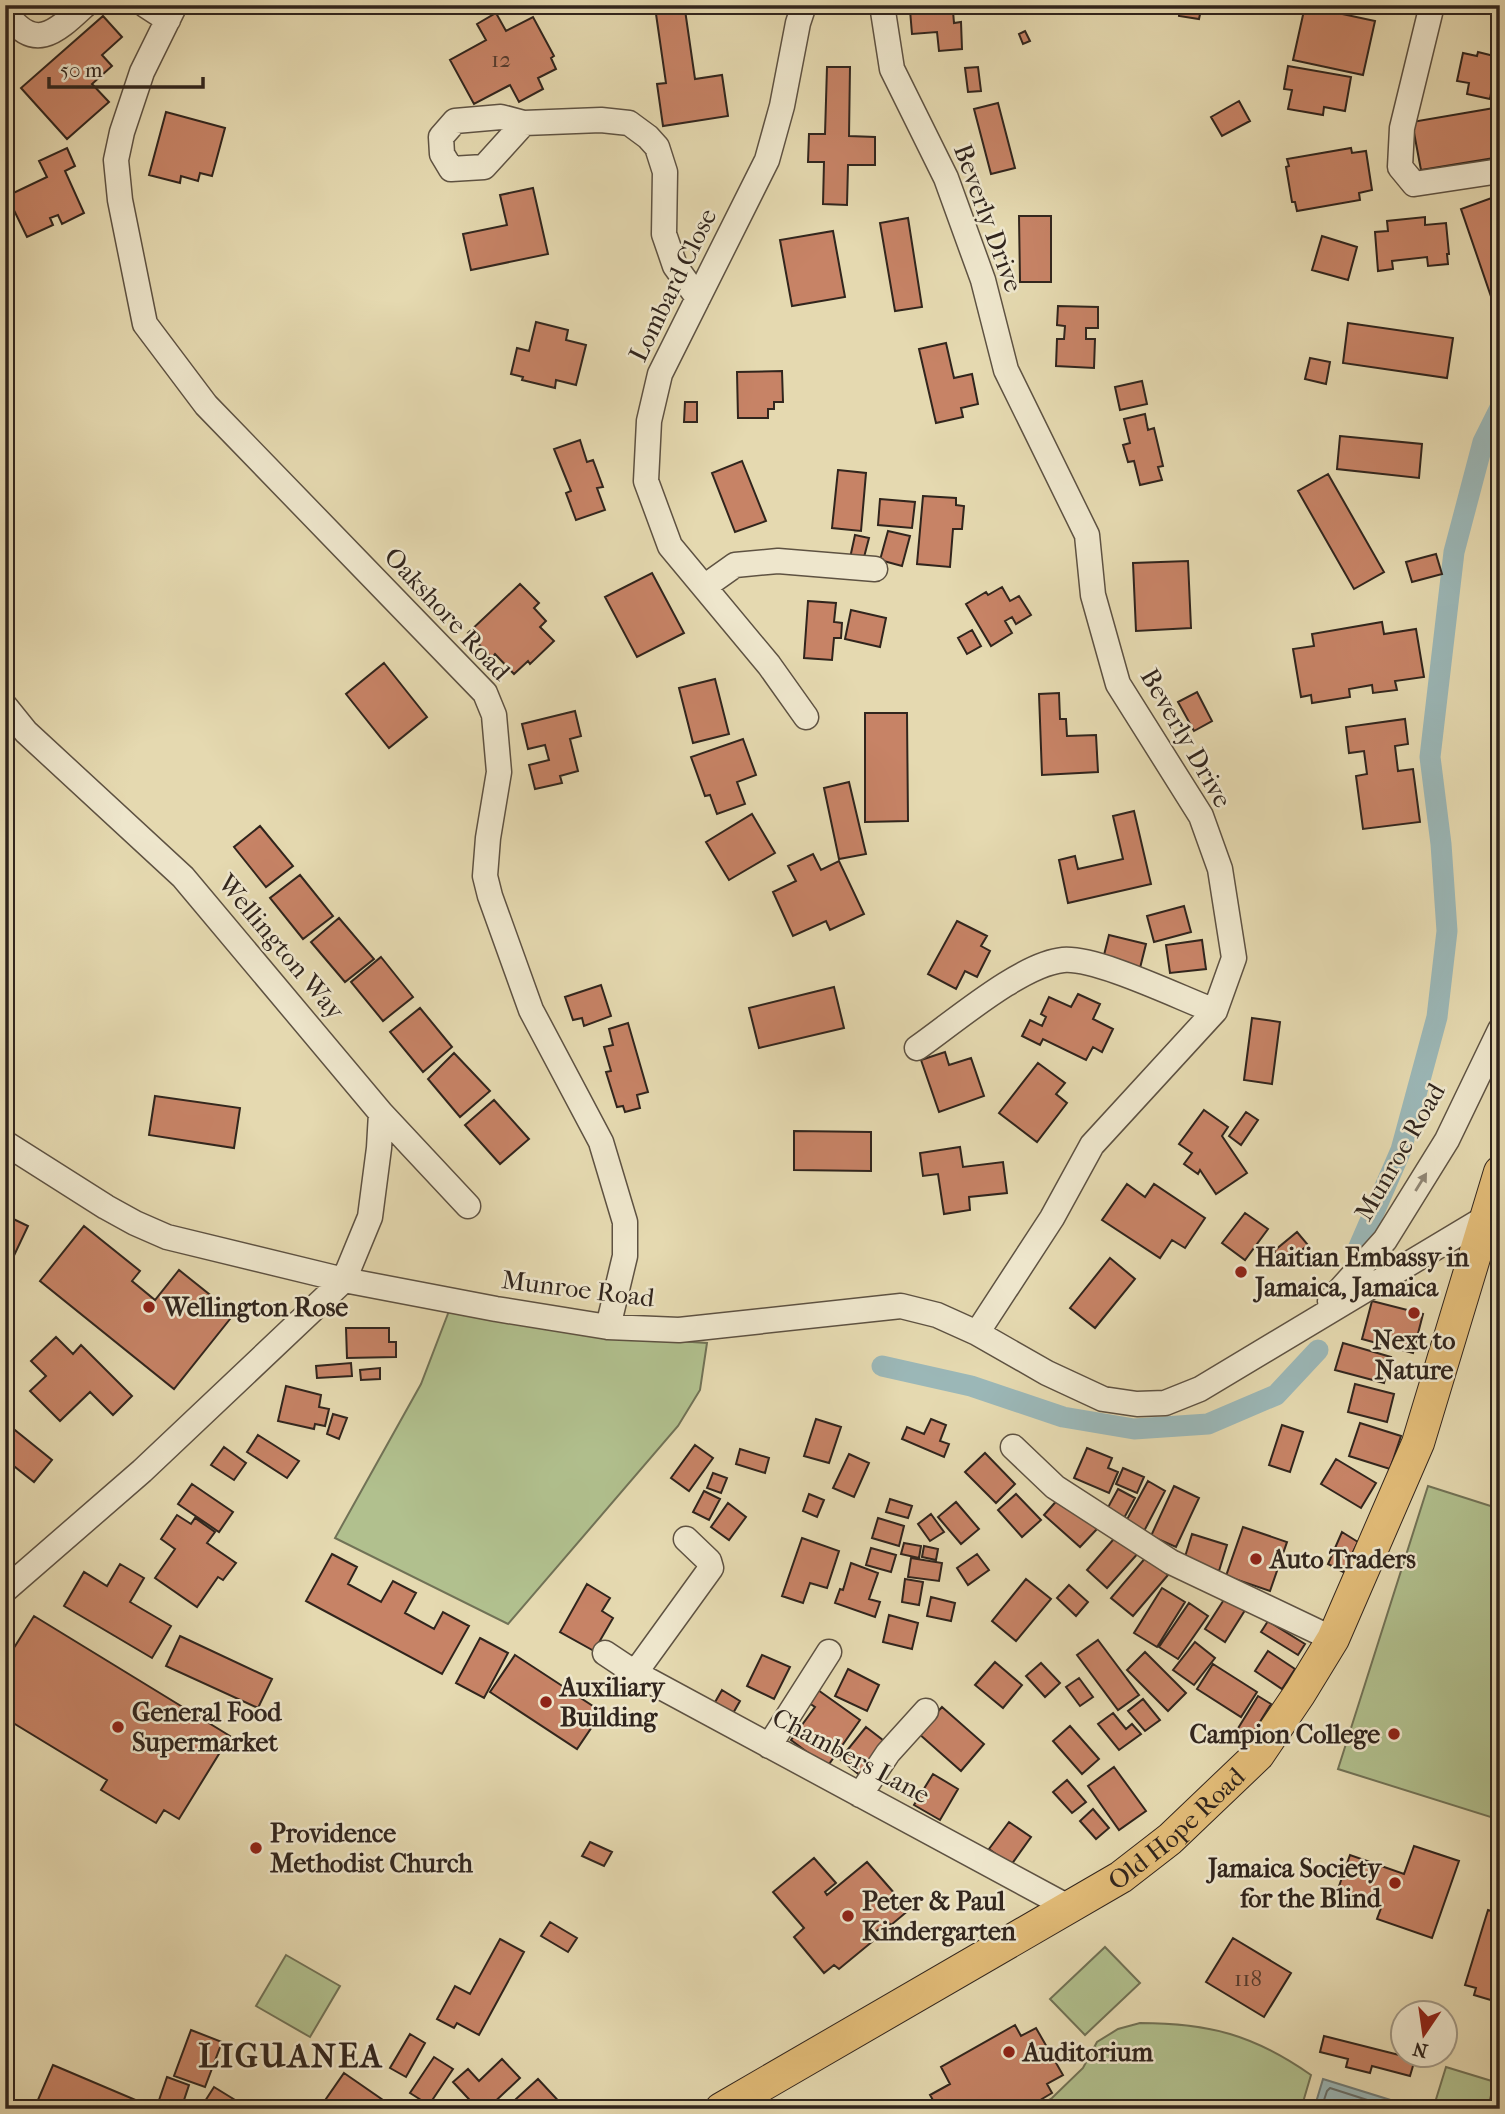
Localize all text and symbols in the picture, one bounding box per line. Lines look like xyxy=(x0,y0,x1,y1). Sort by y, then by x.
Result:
scale bar xyxy=(49,46,203,90)
house number: 12 xyxy=(491,46,511,73)
text: 50 m xyxy=(60,58,103,82)
street label: Beverly Drive xyxy=(947,140,1029,296)
street label: Lombard Close xyxy=(623,203,724,367)
street label: Oakshore Road xyxy=(378,541,517,687)
street label: Beverly Drive xyxy=(1134,663,1238,813)
street label: Wellington Way xyxy=(211,867,352,1027)
street label: Munroe Road xyxy=(1348,1077,1452,1226)
one-way arrow xyxy=(1414,1172,1427,1191)
place label: Haitian Embassy in Jamaica, Jamaica xyxy=(1252,1242,1470,1303)
street label: Munroe Road xyxy=(500,1264,657,1314)
marker: Haitian Embassy in Jamaica, Jamaica xyxy=(1233,1264,1249,1280)
place label: Wellington Rose xyxy=(162,1292,348,1323)
marker: Wellington Rose xyxy=(141,1299,157,1315)
marker: Next to Nature xyxy=(1406,1305,1422,1321)
place label: Next to Nature xyxy=(1373,1325,1455,1386)
place label: Auto Traders xyxy=(1268,1544,1416,1575)
marker: Auto Traders xyxy=(1248,1551,1264,1567)
place label: Auxiliary Building xyxy=(558,1672,667,1733)
marker: Auxiliary Building xyxy=(538,1694,554,1710)
place label: General Food Supermarket xyxy=(132,1697,282,1758)
street label: Chambers Lane xyxy=(767,1701,935,1811)
marker: General Food Supermarket xyxy=(110,1719,126,1735)
place label: Campion College xyxy=(1189,1719,1380,1750)
marker: Campion College xyxy=(1386,1726,1402,1742)
street label: Old Hope Road xyxy=(1103,1760,1252,1896)
place label: Providence Methodist Church xyxy=(270,1818,473,1879)
marker: Providence Methodist Church xyxy=(248,1840,264,1856)
place label: Jamaica Society for the Blind xyxy=(1205,1853,1383,1914)
marker: Jamaica Society for the Blind xyxy=(1387,1875,1403,1891)
place label: Peter & Paul Kindergarten xyxy=(862,1886,1017,1947)
marker: Peter & Paul Kindergarten xyxy=(840,1908,856,1924)
house number: 118 xyxy=(1234,1965,1262,1992)
north arrow xyxy=(1390,1998,1460,2068)
district label: LIGUANEA xyxy=(198,2037,384,2076)
place label: Auditorium xyxy=(1021,2037,1153,2068)
text: N xyxy=(1410,2037,1430,2062)
marker: Auditorium xyxy=(1001,2044,1017,2060)

